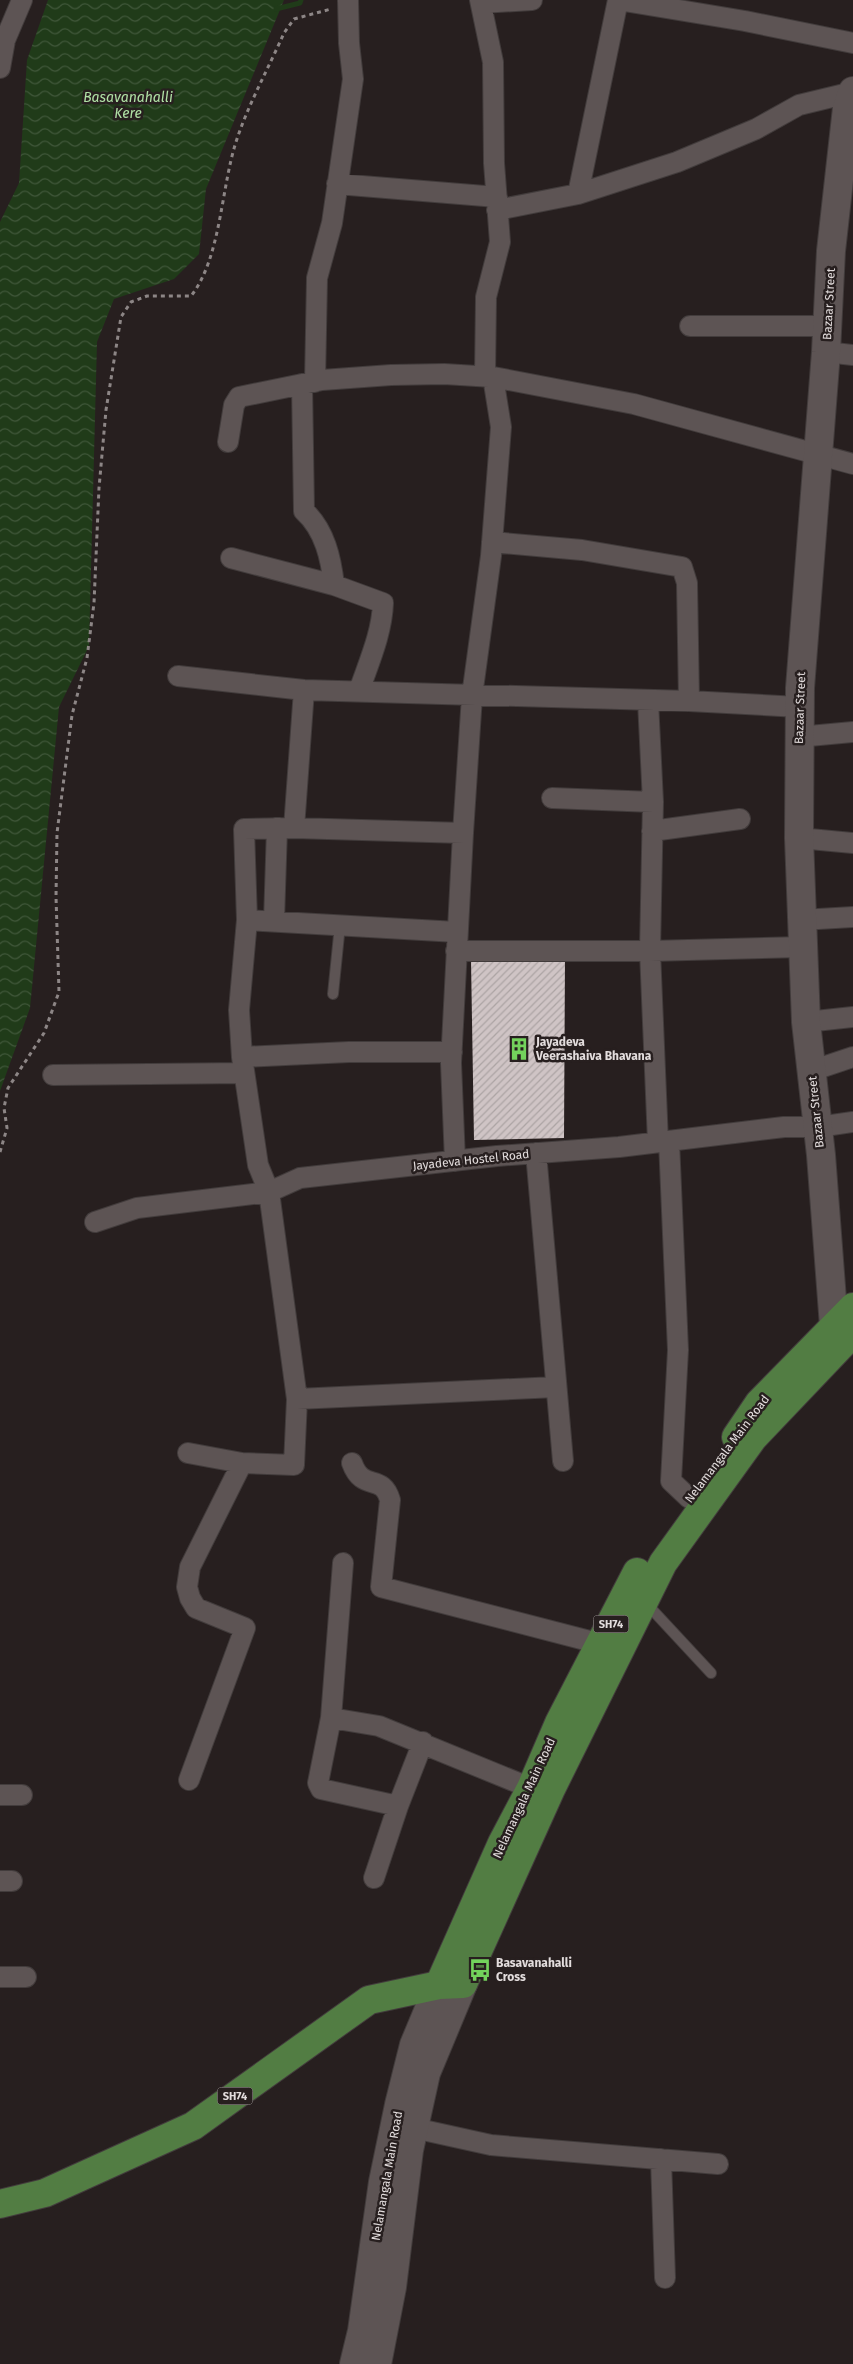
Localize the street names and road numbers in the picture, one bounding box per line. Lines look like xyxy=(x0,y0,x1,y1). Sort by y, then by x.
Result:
street label: Bazaar Street xyxy=(820,267,838,340)
street label: Bazaar Street xyxy=(792,671,808,744)
street label: Bazaar Street xyxy=(805,1075,827,1149)
street label: Jayadeva Hostel Road xyxy=(412,1147,530,1173)
street label: Nelamangala Main Road xyxy=(682,1392,772,1506)
road number: SH74 xyxy=(594,1616,628,1632)
street label: Nelamangala Main Road xyxy=(490,1736,558,1860)
road number: SH74 xyxy=(218,2088,252,2104)
street label: Nelamangala Main Road xyxy=(369,2110,405,2242)

